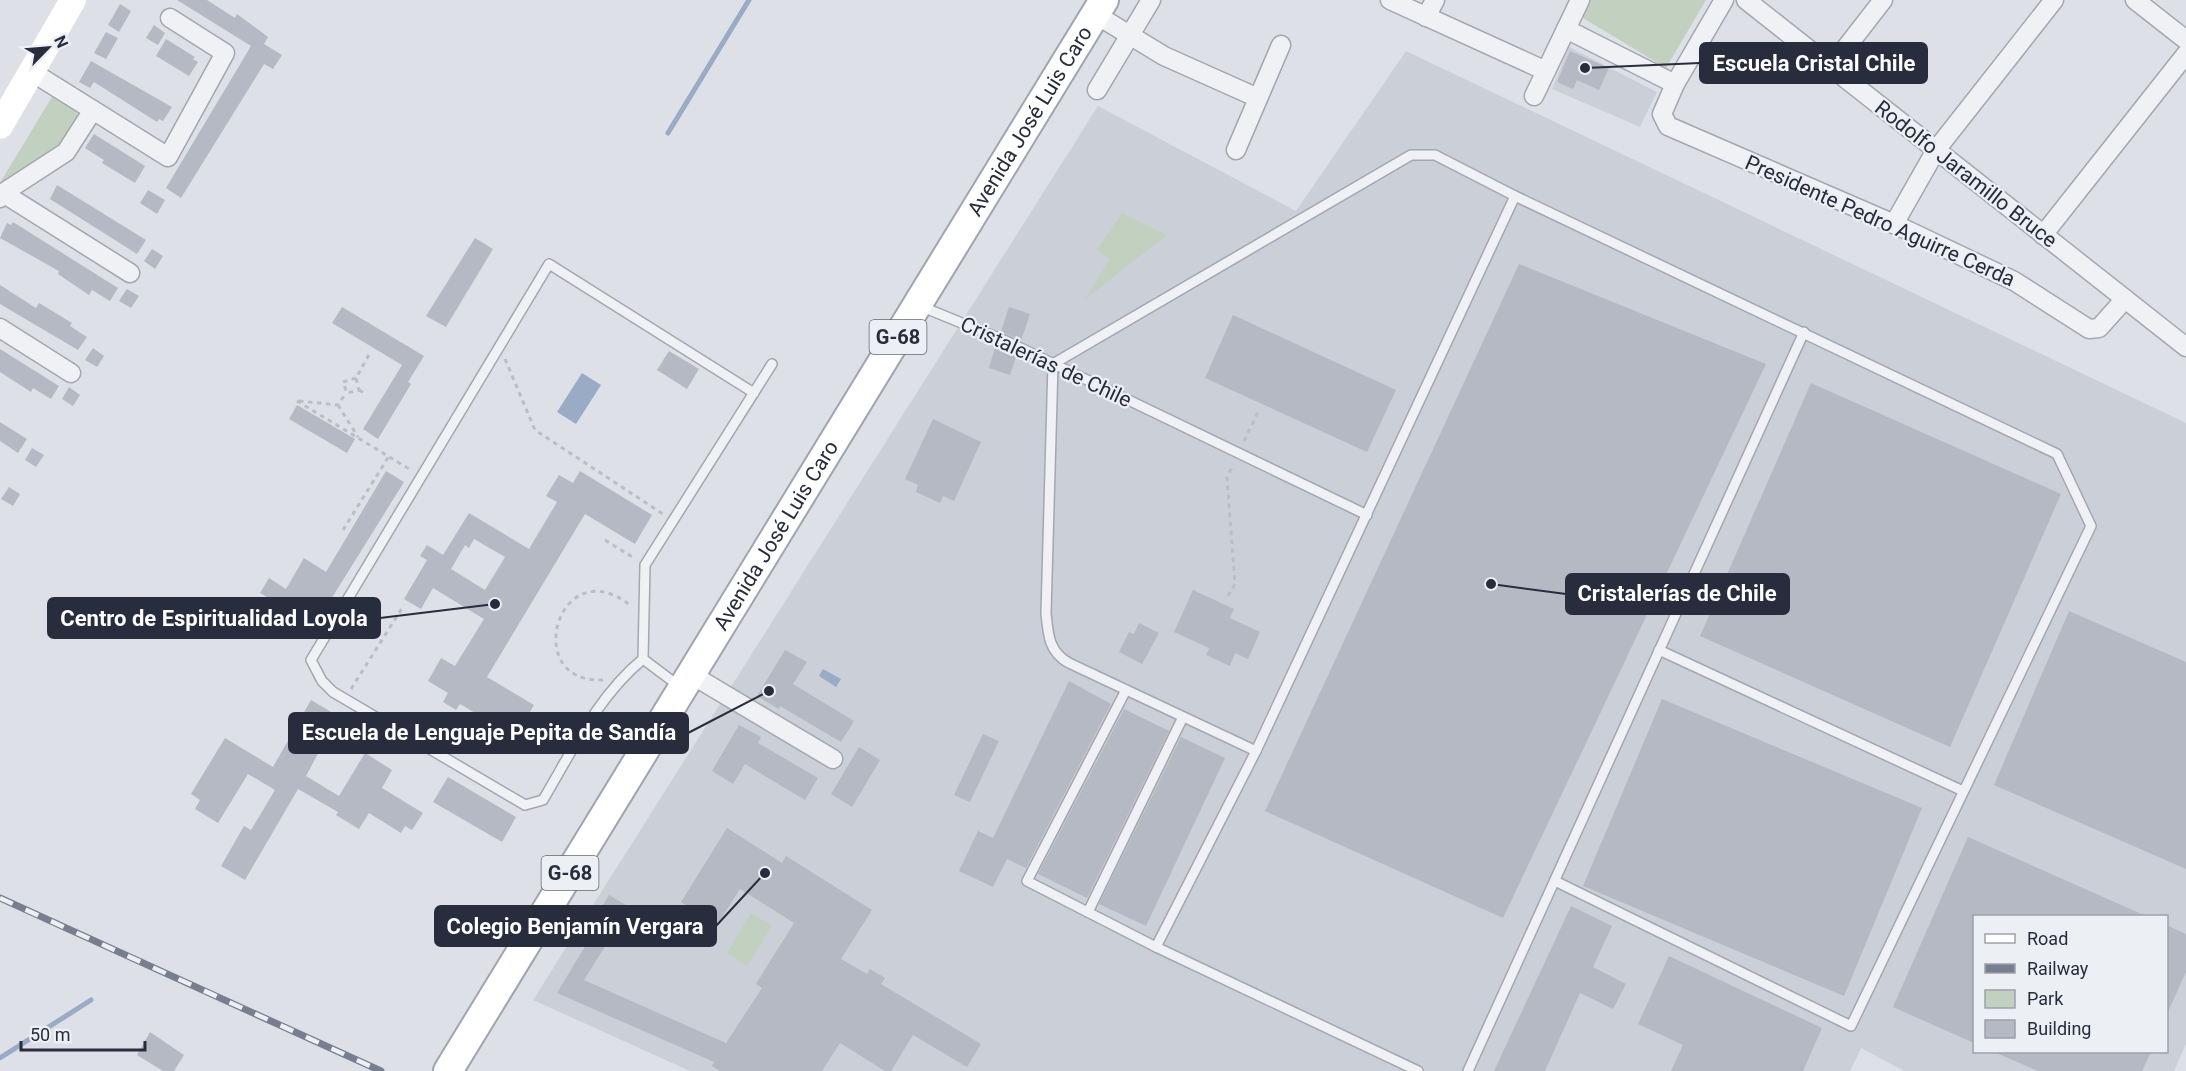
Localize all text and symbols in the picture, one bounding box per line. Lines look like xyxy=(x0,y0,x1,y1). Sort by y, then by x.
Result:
north arrow xyxy=(18,18,78,78)
street label: Avenida José Luis Caro xyxy=(963,22,1097,220)
text: N xyxy=(50,33,72,51)
callout: Escuela Cristal Chile xyxy=(1700,43,1927,83)
text: Escuela Cristal Chile xyxy=(1713,51,1915,76)
street label: Rodolfo Jaramillo Bruce xyxy=(1870,95,2062,253)
street label: Presidente Pedro Aguirre Cerda xyxy=(1741,150,2019,292)
street label: Cristalerías de Chile xyxy=(957,312,1135,412)
road number: G-68 xyxy=(870,320,926,354)
street label: Avenida José Luis Caro xyxy=(709,436,843,635)
callout: Cristalerías de Chile xyxy=(1566,574,1789,614)
text: Cristalerías de Chile xyxy=(1577,581,1777,606)
callout: Centro de Espiritualidad Loyola xyxy=(48,598,380,638)
text: Centro de Espiritualidad Loyola xyxy=(60,606,368,631)
callout: Escuela de Lenguaje Pepita de Sandía xyxy=(289,713,688,753)
text: Escuela de Lenguaje Pepita de Sandía xyxy=(302,720,676,745)
road number: G-68 xyxy=(542,856,598,890)
callout: Colegio Benjamín Vergara xyxy=(435,906,716,946)
text: Colegio Benjamín Vergara xyxy=(447,914,704,939)
legend xyxy=(1973,915,2168,1053)
text: Road xyxy=(2027,928,2068,949)
text: Railway xyxy=(2027,958,2089,979)
text: Park xyxy=(2027,988,2064,1009)
scale bar xyxy=(21,1014,146,1052)
text: Building xyxy=(2027,1018,2091,1039)
text: 50 m xyxy=(30,1024,70,1045)

